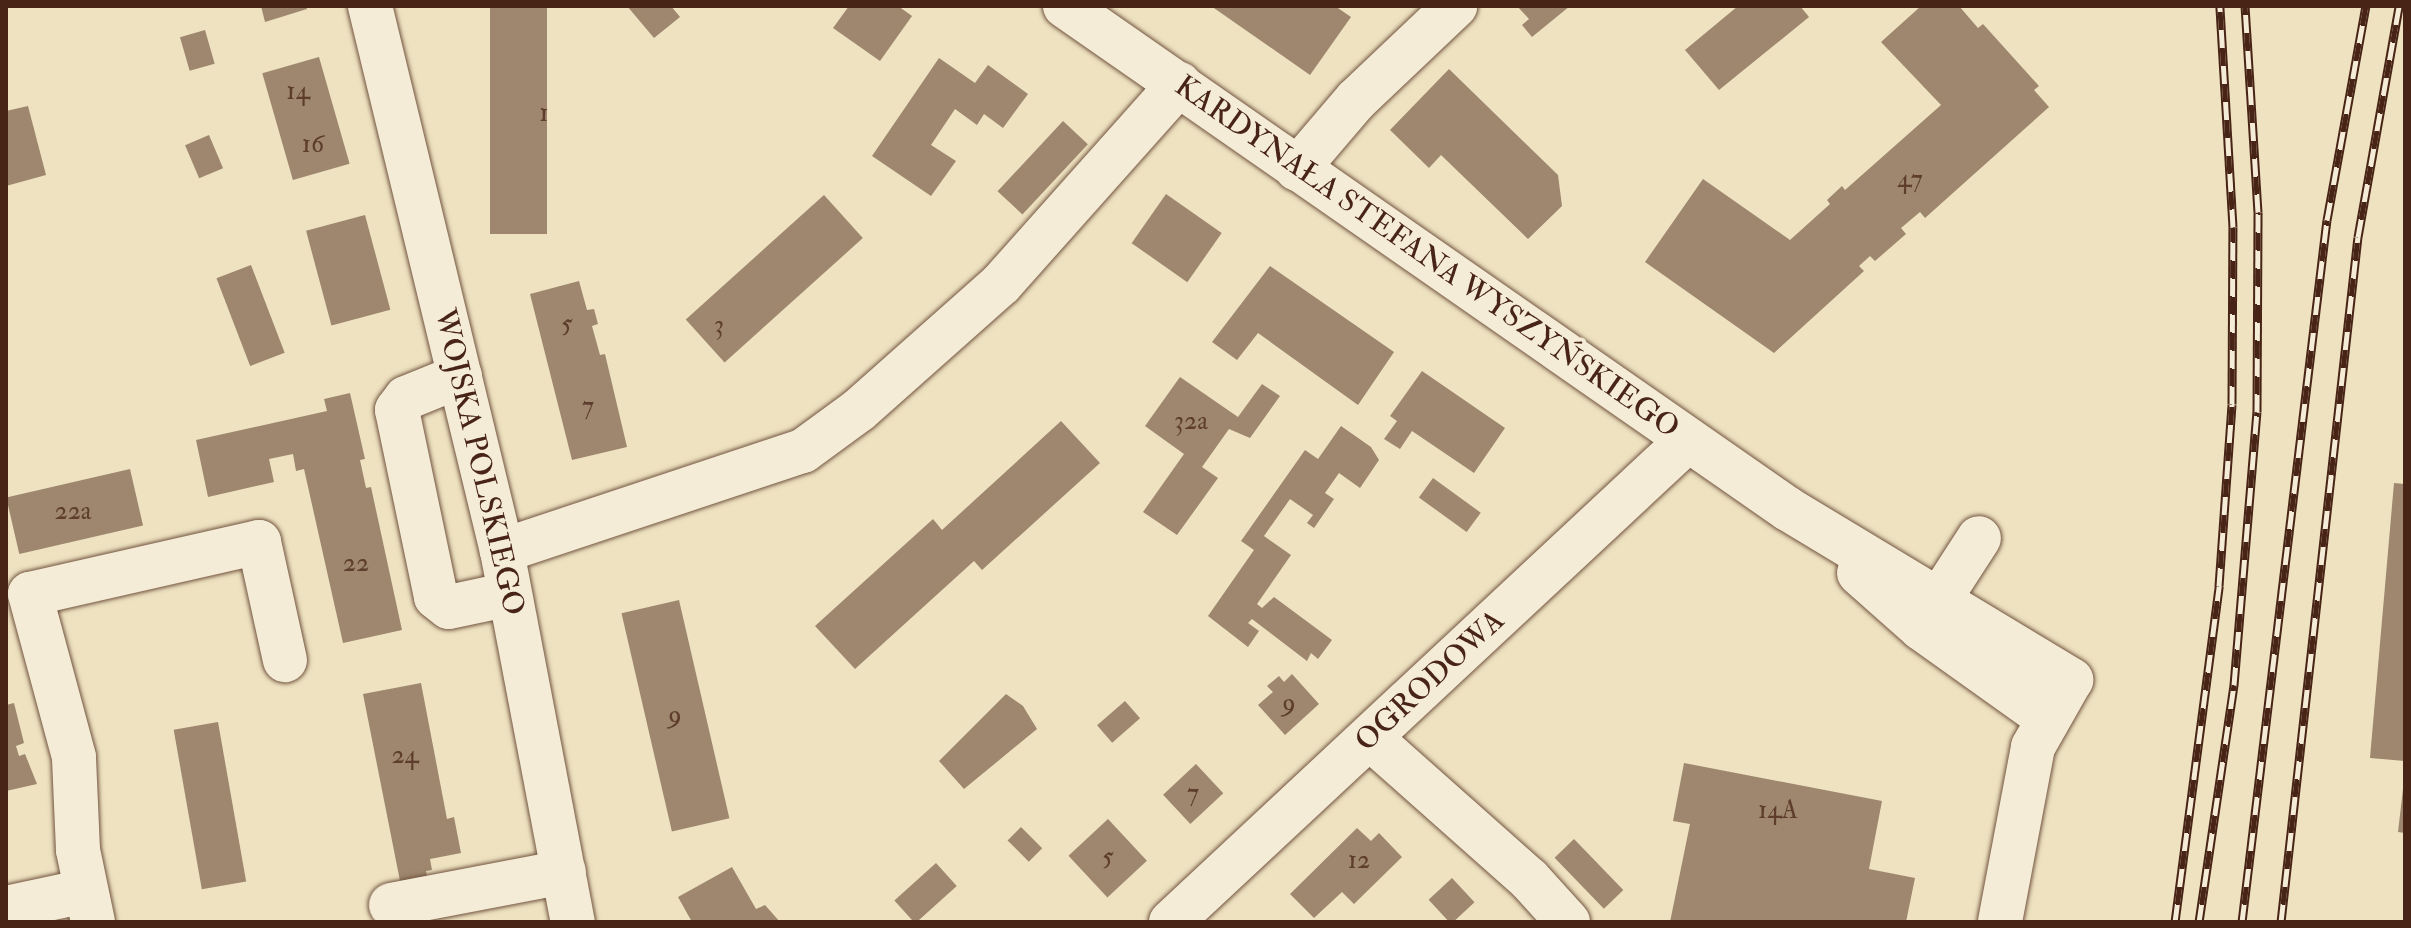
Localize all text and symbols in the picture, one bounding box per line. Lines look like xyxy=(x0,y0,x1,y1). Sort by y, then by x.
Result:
street label: KARDYNAŁA STEFANA WYSZYŃSKIEGO xyxy=(1168,68,1686,446)
house number: 14 xyxy=(286,76,310,108)
house number: 1 xyxy=(539,98,549,130)
house number: 16 xyxy=(302,129,324,161)
house number: 47 xyxy=(1897,164,1923,196)
street label: WOJSKA POLSKIEGO xyxy=(426,305,532,619)
house number: 5 xyxy=(561,309,573,341)
house number: 3 xyxy=(714,310,724,342)
house number: 7 xyxy=(582,391,594,423)
house number: 32a xyxy=(1174,406,1208,438)
house number: 22a xyxy=(54,496,92,528)
house number: 22 xyxy=(343,548,369,580)
street label: OGRODOWA xyxy=(1348,603,1512,759)
house number: 9 xyxy=(1282,688,1296,720)
house number: 9 xyxy=(668,700,682,732)
house number: 24 xyxy=(391,740,419,772)
house number: 7 xyxy=(1187,778,1199,810)
house number: 14A xyxy=(1758,795,1798,827)
house number: 5 xyxy=(1102,842,1114,874)
house number: 12 xyxy=(1348,845,1370,877)

